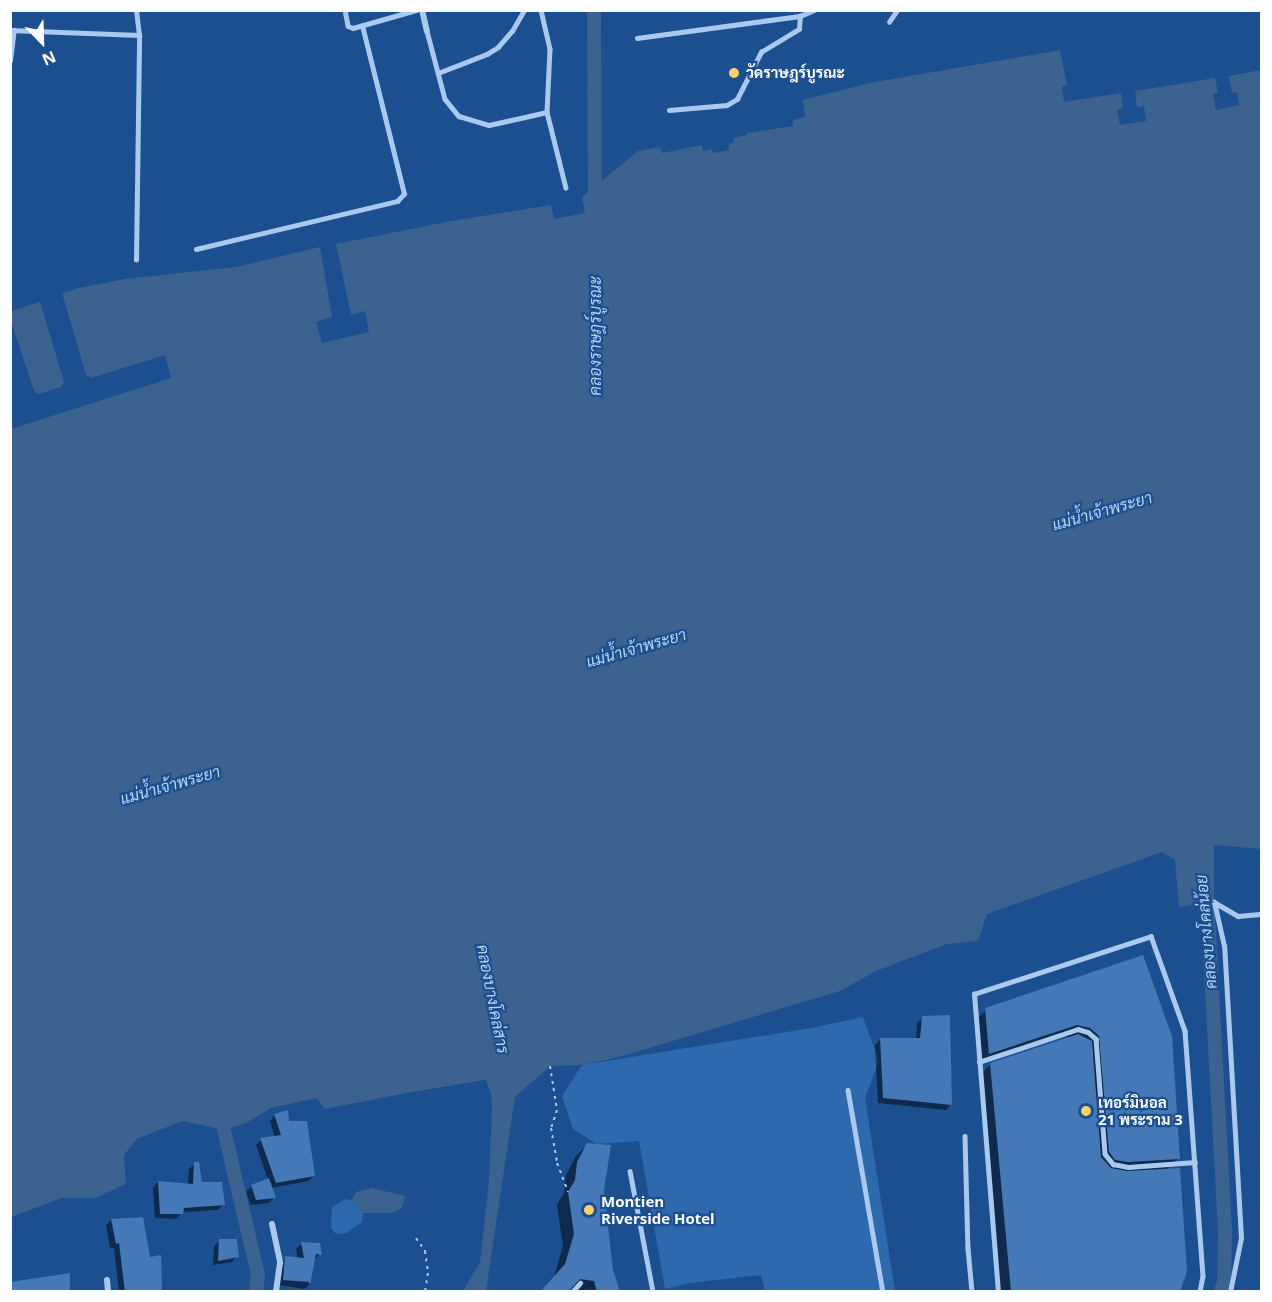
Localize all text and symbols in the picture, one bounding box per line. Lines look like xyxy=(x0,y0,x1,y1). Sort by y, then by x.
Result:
north arrow xyxy=(12,12,72,72)
text: N xyxy=(39,46,59,71)
place label: วัดราษฎร์บูรณะ xyxy=(746,64,845,82)
marker: วัดราษฎร์บูรณะ xyxy=(727,66,741,80)
water label: คลองราษฎร์บูรณะ xyxy=(585,276,605,396)
water label: แม่น้ำเจ้าพระยา xyxy=(1050,488,1154,534)
water label: แม่น้ำเจ้าพระยา xyxy=(584,625,688,671)
water label: แม่น้ำเจ้าพระยา xyxy=(118,762,222,808)
water label: คลองบางโคล่น้อย xyxy=(1191,874,1221,990)
water label: คลองบางโคล่สาร xyxy=(473,943,513,1055)
place label: เทอร์มินอล 21 พระราม 3 xyxy=(1098,1093,1183,1128)
marker: เทอร์มินอล 21 พระราม 3 xyxy=(1079,1104,1093,1118)
place label: Montien Riverside Hotel xyxy=(601,1192,715,1227)
marker: Montien Riverside Hotel xyxy=(582,1203,596,1217)

